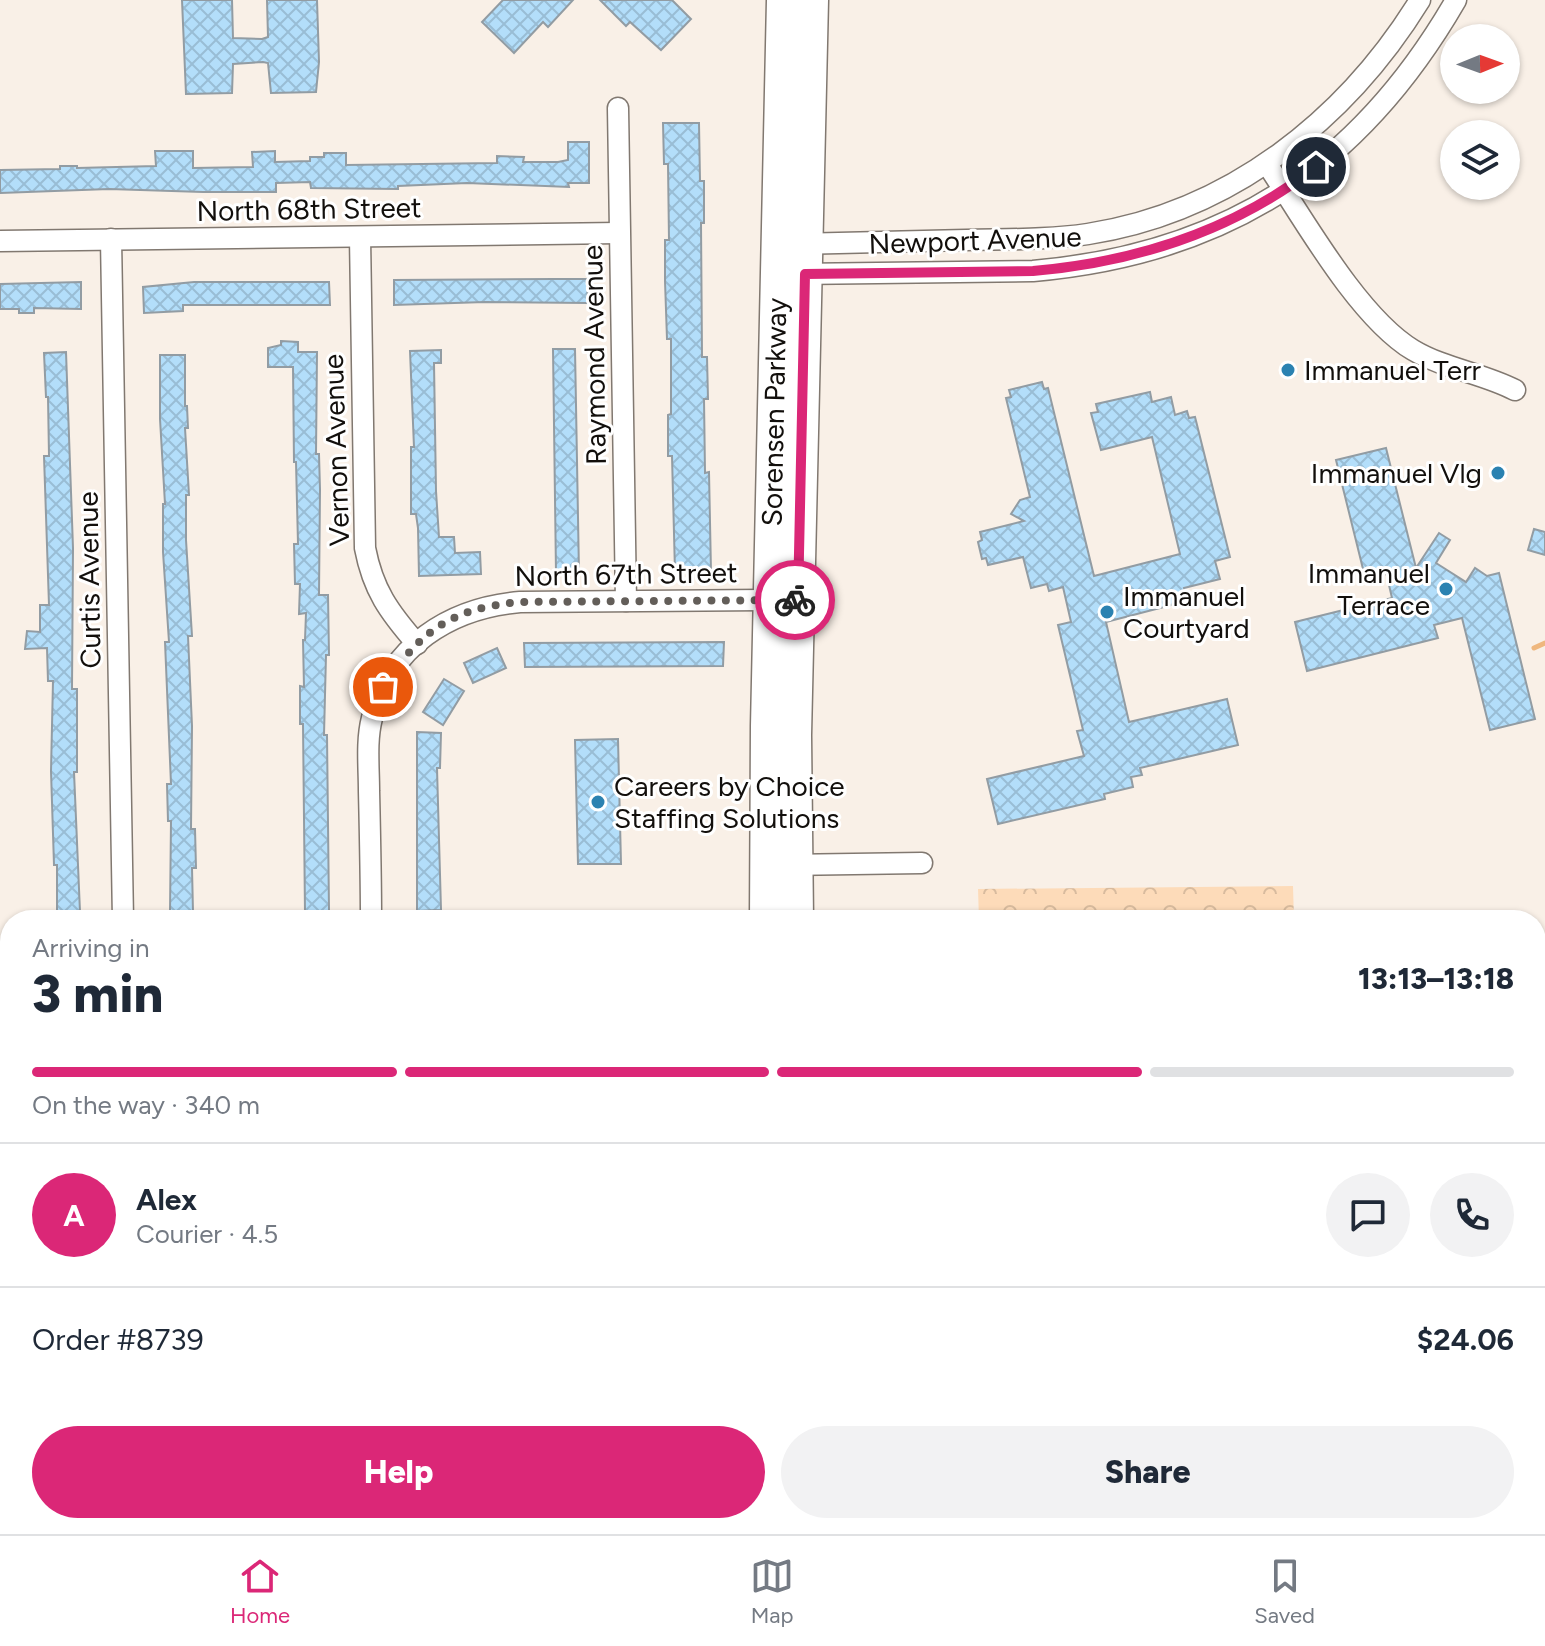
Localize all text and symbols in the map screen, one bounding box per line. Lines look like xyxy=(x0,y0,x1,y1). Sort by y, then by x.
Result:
north arrow xyxy=(1440,24,1520,104)
map controls xyxy=(1440,24,1520,200)
button: layers xyxy=(1440,120,1520,200)
pin xyxy=(1282,133,1350,201)
icon: home xyxy=(1294,145,1338,189)
street label: North 68th Street xyxy=(196,190,422,228)
street label: Newport Avenue xyxy=(868,219,1082,261)
street label: Raymond Avenue xyxy=(575,245,613,465)
street label: Sorensen Parkway xyxy=(754,297,793,527)
street label: Vernon Avenue xyxy=(316,353,356,547)
place label: Immanuel Terr xyxy=(1304,353,1482,387)
marker: Immanuel Terr xyxy=(1279,361,1297,379)
place label: Immanuel Vlg xyxy=(1311,456,1482,490)
marker: Immanuel Vlg xyxy=(1489,464,1507,482)
street label: Curtis Avenue xyxy=(70,491,108,669)
street label: North 67th Street xyxy=(514,555,738,593)
place label: Immanuel Terrace xyxy=(1308,556,1430,622)
courier xyxy=(755,560,835,640)
icon: bike xyxy=(773,578,817,622)
place label: Immanuel Courtyard xyxy=(1123,579,1250,645)
marker: Immanuel Terrace xyxy=(1437,580,1455,598)
marker: Immanuel Courtyard xyxy=(1098,603,1116,621)
pin xyxy=(349,653,417,721)
icon: bag xyxy=(361,665,405,709)
place label: Careers by Choice Staffing Solutions xyxy=(614,769,845,835)
marker: Careers by Choice Staffing Solutions xyxy=(589,793,607,811)
text: Arriving in xyxy=(32,932,150,964)
text: 13:13–13:18 xyxy=(1358,960,1514,997)
text: 3 min xyxy=(32,963,163,1025)
text: On the way · 340 m xyxy=(32,1089,260,1121)
button: chat xyxy=(1326,1173,1410,1257)
button: phone xyxy=(1430,1173,1514,1257)
text: Alex xyxy=(136,1181,197,1218)
text: A xyxy=(63,1197,85,1234)
text: Courier · 4.5 xyxy=(136,1218,278,1250)
text: Order #8739 xyxy=(32,1321,204,1358)
text: $24.06 xyxy=(1417,1321,1514,1358)
button: Help xyxy=(32,1426,765,1518)
button: Share xyxy=(781,1426,1514,1518)
tab: Home xyxy=(230,1554,290,1629)
tab: Map xyxy=(750,1554,794,1629)
tab: Saved xyxy=(1254,1554,1315,1629)

